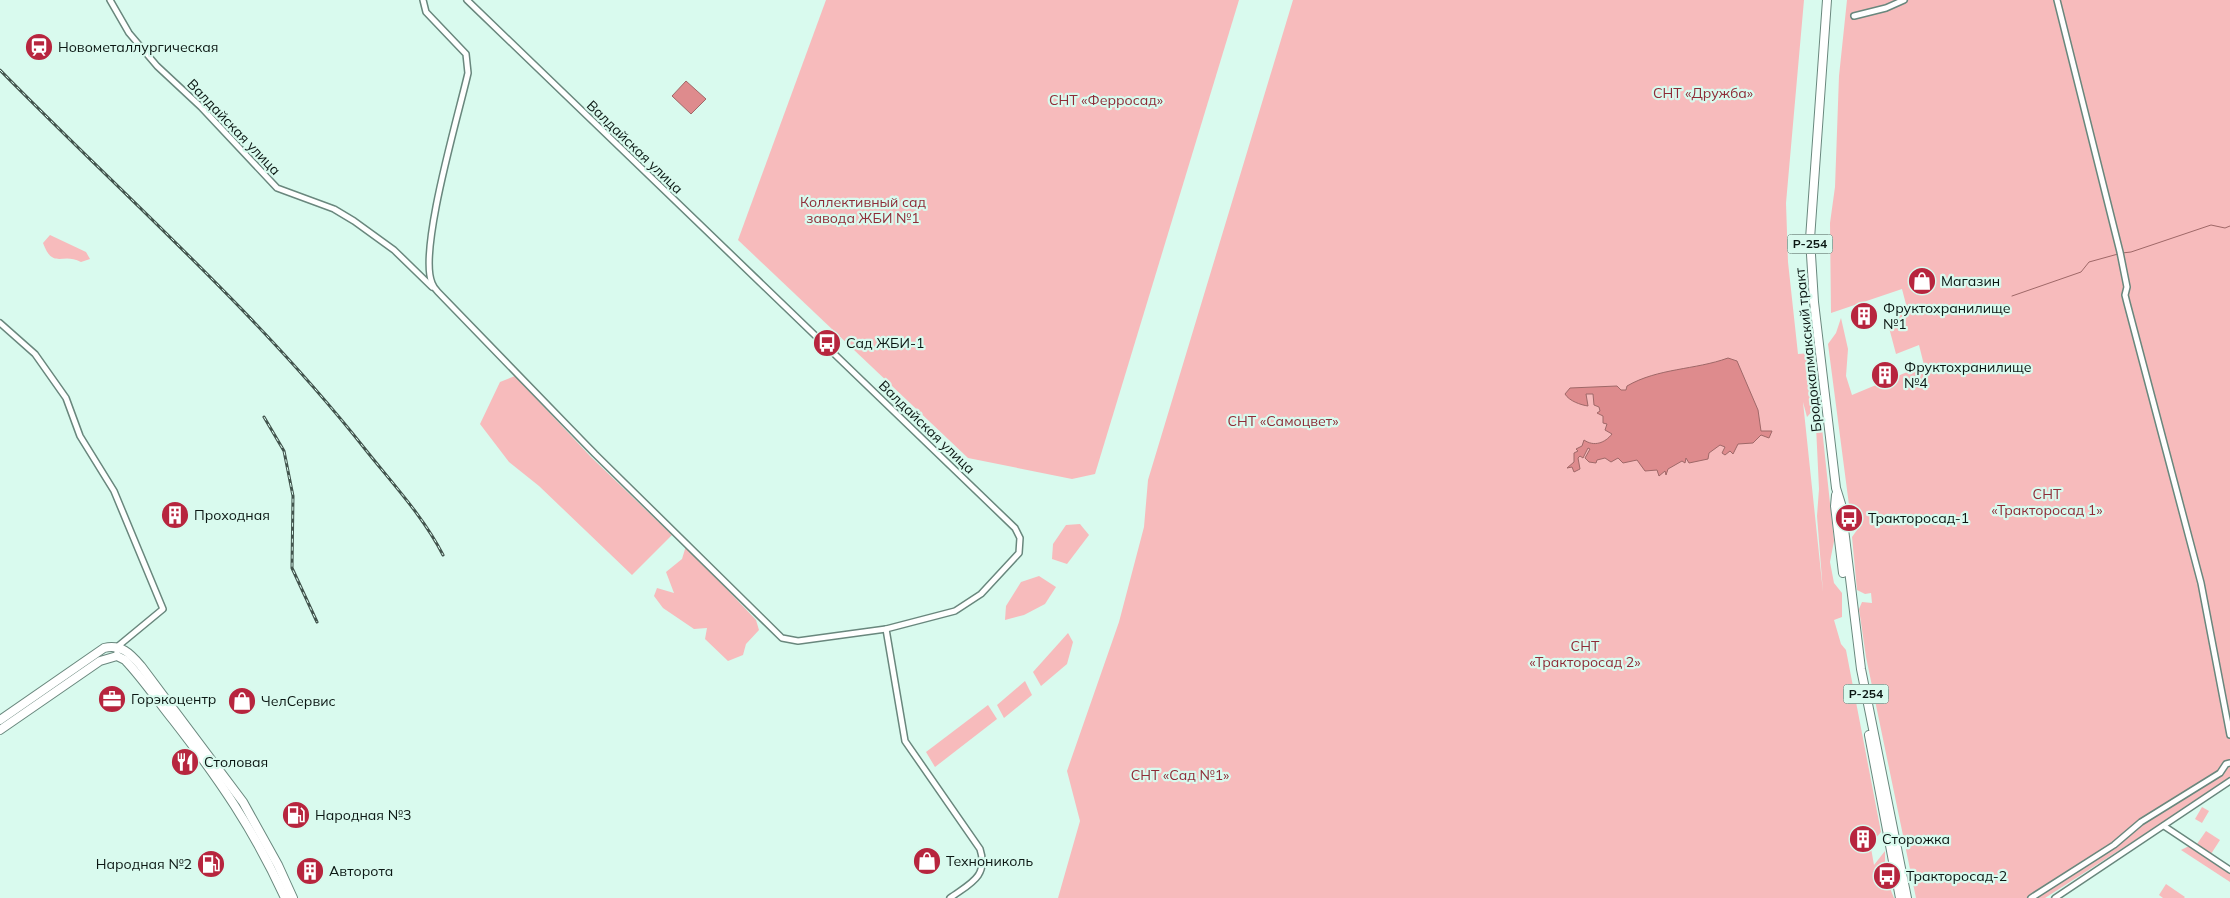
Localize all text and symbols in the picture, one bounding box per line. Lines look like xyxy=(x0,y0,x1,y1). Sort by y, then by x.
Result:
station icon: Новометаллургическая xyxy=(24,32,54,62)
place label: Новометаллургическая xyxy=(58,38,218,56)
street label: Валдайская улица xyxy=(183,75,285,179)
park label: СНТ «Дружба» xyxy=(1653,84,1753,102)
park label: СНТ «Ферросад» xyxy=(1049,91,1163,109)
street label: Валдайская улица xyxy=(583,96,687,198)
park label: Коллективный сад завода ЖБИ №1 xyxy=(800,193,927,227)
road number: Р-254 xyxy=(1788,234,1832,253)
street label: Бродокалмакский тракт xyxy=(1790,266,1826,433)
shop icon: Магазин xyxy=(1907,266,1937,296)
place label: Магазин xyxy=(1941,272,2000,290)
place label: Фруктохранилище №1 xyxy=(1883,299,2011,333)
building icon: Фруктохранилище №1 xyxy=(1849,301,1879,331)
bus stop icon: Сад ЖБИ-1 xyxy=(812,328,842,358)
place label: Сад ЖБИ-1 xyxy=(846,334,924,352)
place label: Фруктохранилище №4 xyxy=(1904,358,2032,392)
building icon: Фруктохранилище №4 xyxy=(1870,360,1900,390)
street label: Валдайская улица xyxy=(875,376,979,478)
park label: СНТ «Самоцвет» xyxy=(1228,412,1338,430)
park label: СНТ «Тракторосад 1» xyxy=(1992,485,2102,519)
building icon: Проходная xyxy=(160,500,190,530)
bus stop icon: Тракторосад-1 xyxy=(1834,503,1864,533)
place label: Проходная xyxy=(194,506,270,524)
place label: Тракторосад-1 xyxy=(1868,509,1969,527)
park label: СНТ «Тракторосад 2» xyxy=(1530,637,1640,671)
office icon: Горэкоцентр xyxy=(97,684,127,714)
road number: Р-254 xyxy=(1844,684,1888,704)
shop icon: ЧелСервис xyxy=(227,686,257,716)
place label: Горэкоцентр xyxy=(131,690,216,708)
place label: ЧелСервис xyxy=(261,692,336,710)
restaurant icon: Столовая xyxy=(170,747,200,777)
place label: Столовая xyxy=(204,753,268,771)
park label: СНТ «Сад №1» xyxy=(1131,766,1229,784)
fuel station icon: Народная №3 xyxy=(281,800,311,830)
place label: Народная №3 xyxy=(315,806,411,824)
building icon: Сторожка xyxy=(1848,824,1878,854)
place label: Сторожка xyxy=(1882,830,1950,848)
shop icon: Технониколь xyxy=(912,846,942,876)
fuel station icon: Народная №2 xyxy=(196,849,226,879)
place label: Технониколь xyxy=(946,852,1034,870)
place label: Народная №2 xyxy=(96,855,192,873)
building icon: Авторота xyxy=(295,856,325,886)
bus stop icon: Тракторосад-2 xyxy=(1872,861,1902,891)
place label: Авторота xyxy=(329,862,393,880)
place label: Тракторосад-2 xyxy=(1906,867,2007,885)

